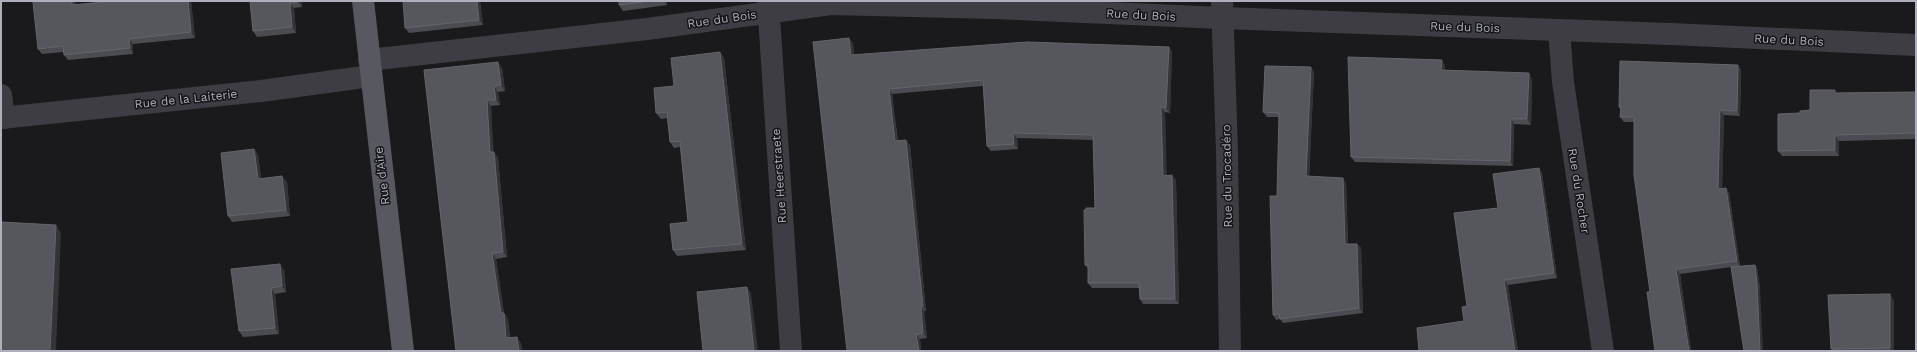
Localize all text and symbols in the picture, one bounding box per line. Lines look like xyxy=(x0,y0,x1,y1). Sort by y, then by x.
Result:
street label: Rue du Bois xyxy=(1106,6,1176,24)
street label: Rue du Bois xyxy=(686,7,758,31)
street label: Rue du Bois xyxy=(1430,19,1500,35)
street label: Rue du Bois xyxy=(1754,31,1824,49)
street label: Rue de la Laiterie xyxy=(134,87,238,111)
street label: Rue du Trocadéro xyxy=(1219,124,1235,228)
street label: Rue Heerstraete xyxy=(769,128,789,224)
street label: Rue d'Aire xyxy=(372,146,392,206)
street label: Rue du Rocher xyxy=(1565,147,1593,235)

